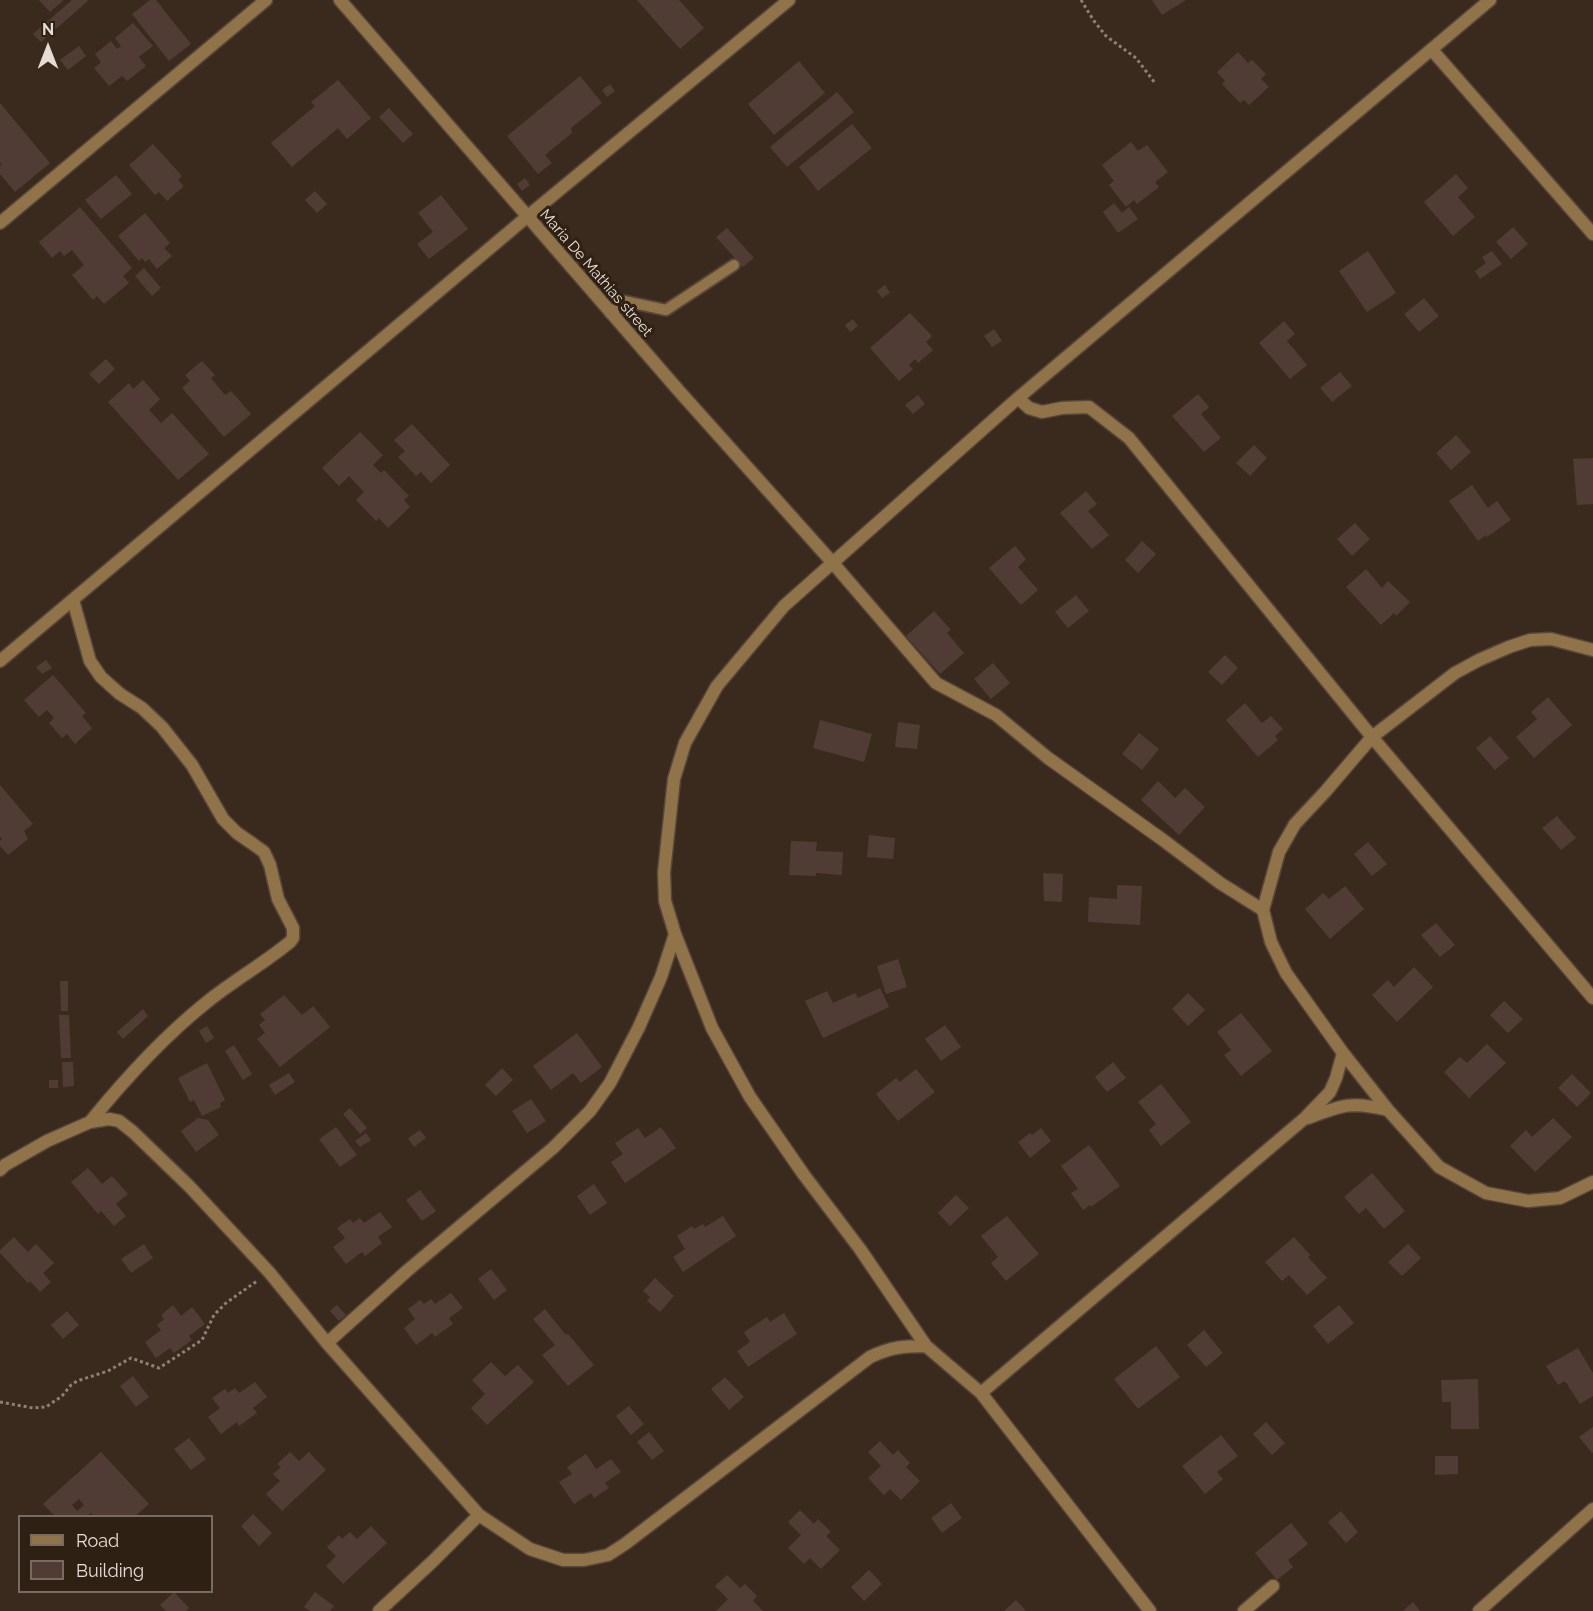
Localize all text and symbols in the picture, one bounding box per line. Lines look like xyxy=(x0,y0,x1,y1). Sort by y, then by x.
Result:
north arrow xyxy=(18,18,78,78)
text: N xyxy=(42,20,54,39)
street label: Maria De Mathias street xyxy=(536,206,656,340)
legend xyxy=(18,1515,213,1593)
text: Road xyxy=(76,1530,119,1551)
text: Building xyxy=(76,1560,144,1581)

